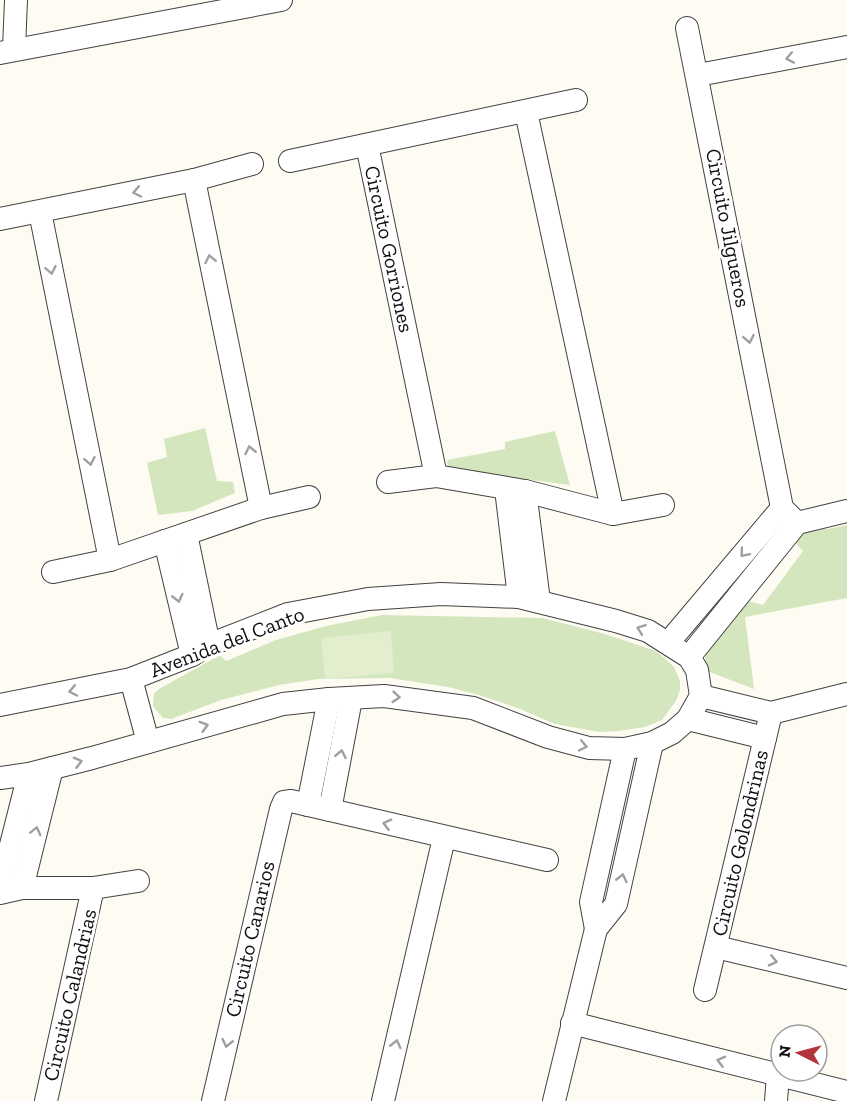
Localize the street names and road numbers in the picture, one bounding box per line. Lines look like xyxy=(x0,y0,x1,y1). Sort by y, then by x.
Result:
street label: Circuito Jilgueros xyxy=(701,146,756,309)
street label: Circuito Gorriones xyxy=(360,163,419,334)
street label: Avenida del Canto xyxy=(146,601,308,682)
street label: Circuito Golondrinas xyxy=(706,747,773,938)
street label: Circuito Canarios xyxy=(219,858,280,1019)
street label: Circuito Calandrias xyxy=(38,906,101,1083)

